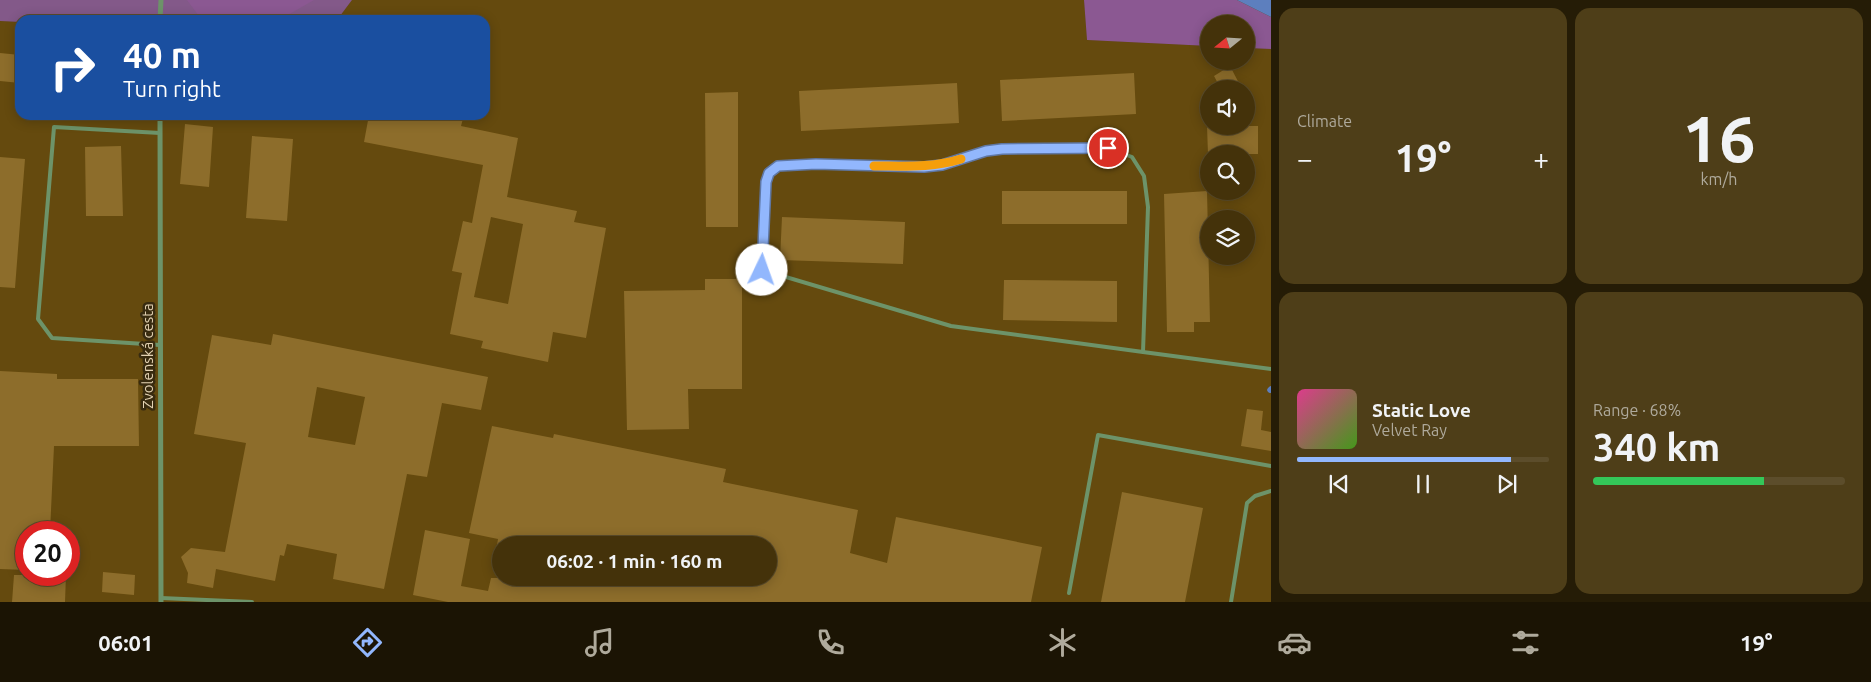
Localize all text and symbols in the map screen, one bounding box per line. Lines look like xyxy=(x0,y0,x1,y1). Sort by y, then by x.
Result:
north arrow xyxy=(1200,15,1255,70)
map controls xyxy=(1200,15,1255,265)
icon: right xyxy=(40,35,105,100)
text: 40 m xyxy=(123,35,201,75)
text: Turn right xyxy=(123,76,221,101)
button: sound xyxy=(1200,80,1255,135)
text: 16 xyxy=(1682,101,1756,174)
text: Climate xyxy=(1297,112,1352,130)
pin xyxy=(1087,127,1129,169)
icon: arrive xyxy=(1094,134,1122,162)
text: 19° xyxy=(1395,137,1451,179)
text: − xyxy=(1297,143,1313,174)
text: + xyxy=(1533,143,1549,174)
button: search xyxy=(1200,145,1255,200)
text: km/h xyxy=(1701,170,1737,188)
button: layers xyxy=(1200,210,1255,265)
position arrow xyxy=(735,243,787,295)
street label: Zvolenská cesta xyxy=(139,303,156,409)
text: Static Love xyxy=(1372,399,1471,421)
text: Range · 68% xyxy=(1593,401,1681,419)
text: Velvet Ray xyxy=(1372,421,1447,439)
text: 340 km xyxy=(1593,426,1720,468)
icon: previous xyxy=(1325,470,1353,498)
icon: pause xyxy=(1409,470,1437,498)
icon: next xyxy=(1493,470,1521,498)
speed limit sign: 20 xyxy=(15,521,80,586)
text: 06:02 · 1 min · 160 m xyxy=(547,550,722,572)
icon: directions xyxy=(350,625,385,660)
icon: music xyxy=(582,625,617,660)
icon: phone xyxy=(813,625,848,660)
icon: climate xyxy=(1045,625,1080,660)
icon: car xyxy=(1277,625,1312,660)
icon: filters xyxy=(1508,625,1543,660)
text: 06:01 xyxy=(98,630,153,655)
text: 19° xyxy=(1740,630,1773,655)

